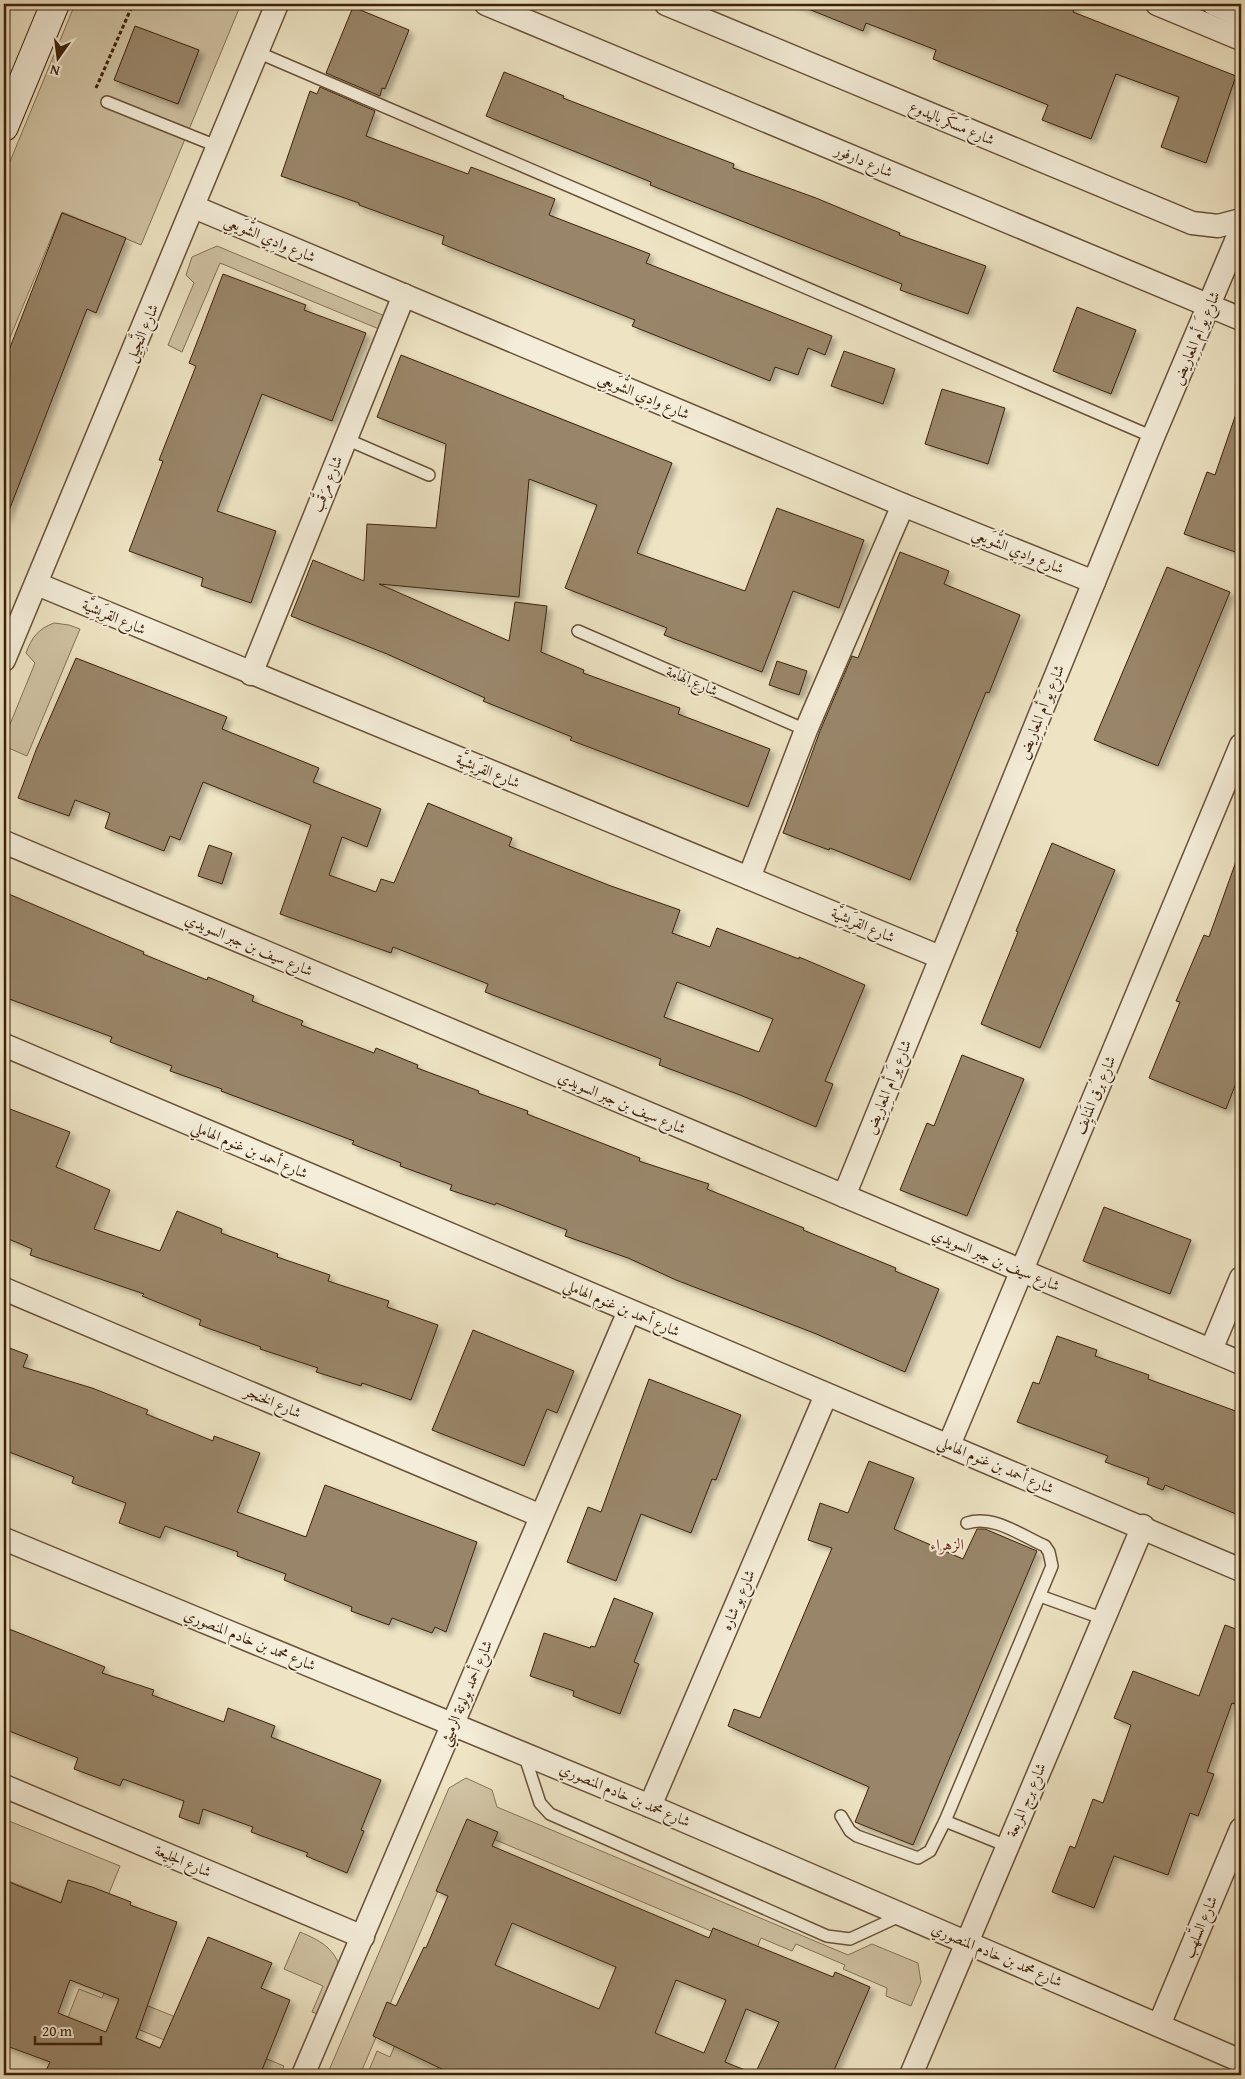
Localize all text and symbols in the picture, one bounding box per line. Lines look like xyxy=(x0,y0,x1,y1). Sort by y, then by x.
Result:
north arrow xyxy=(32,32,82,82)
text: N xyxy=(47,60,62,81)
street label: شارع مَسكَر باليدوع xyxy=(905,95,998,153)
street label: شارع دارفور xyxy=(829,138,896,185)
street label: شارع وادِي الشُّوَيعِي xyxy=(220,207,321,271)
street label: شارع يَو أم المِعارِيض xyxy=(1166,288,1228,389)
street label: شارع النَّجِيل xyxy=(118,300,166,366)
street label: شارع وادِي الشُّوَيعِي xyxy=(594,364,695,428)
street label: شارع مرَقَّب xyxy=(304,452,350,516)
street label: شارع وادِي الشُّوَيعِي xyxy=(968,519,1069,582)
street label: شارع القِرَيشِيَّة xyxy=(78,592,150,642)
street label: شارع الهامة xyxy=(662,660,721,704)
street label: شارع يَو أم المِعارِيض xyxy=(1012,661,1072,763)
street label: شارع القِرَيشِيَّة xyxy=(452,747,524,796)
street label: شارع القِرَيشِيَّة xyxy=(827,900,899,950)
street label: شارع سيف بن جبر السويدي xyxy=(181,908,316,984)
street label: شارع يَو أم المِعارِيض xyxy=(859,1036,919,1138)
street label: شارع بُرق المَنايِف xyxy=(1067,1051,1123,1139)
street label: شارع سيف بن جبر السويدي xyxy=(554,1066,689,1142)
street label: شارع أحمد بن غنوم الهاملي xyxy=(187,1116,311,1187)
street label: شارع سيف بن جبر السويدي xyxy=(928,1223,1063,1299)
street label: شارع أحمد بن غنوم الهاملي xyxy=(559,1274,683,1345)
street label: شارع الخنجر xyxy=(238,1379,305,1426)
street label: شارع أحمد بن غنوم الهاملي xyxy=(933,1431,1057,1502)
district label: الزهراء xyxy=(930,1532,964,1556)
street label: شارع بو شاره xyxy=(715,1566,763,1635)
street label: شارع محمد بن خادم المنصوري xyxy=(180,1604,319,1678)
street label: شارع أحمد بولوتة الرميثي xyxy=(434,1637,501,1751)
street label: شارع محمد بن خادم المنصوري xyxy=(555,1757,694,1834)
street label: شارع برج المربعة xyxy=(1001,1759,1053,1841)
street label: شارع الجِلِيعة xyxy=(150,1839,215,1885)
street label: شارع السَّلهب xyxy=(1175,1892,1225,1962)
street label: شارع محمد بن خادم المنصوري xyxy=(927,1917,1066,1994)
scale bar xyxy=(35,2014,101,2046)
text: 20 m xyxy=(42,2020,73,2041)

